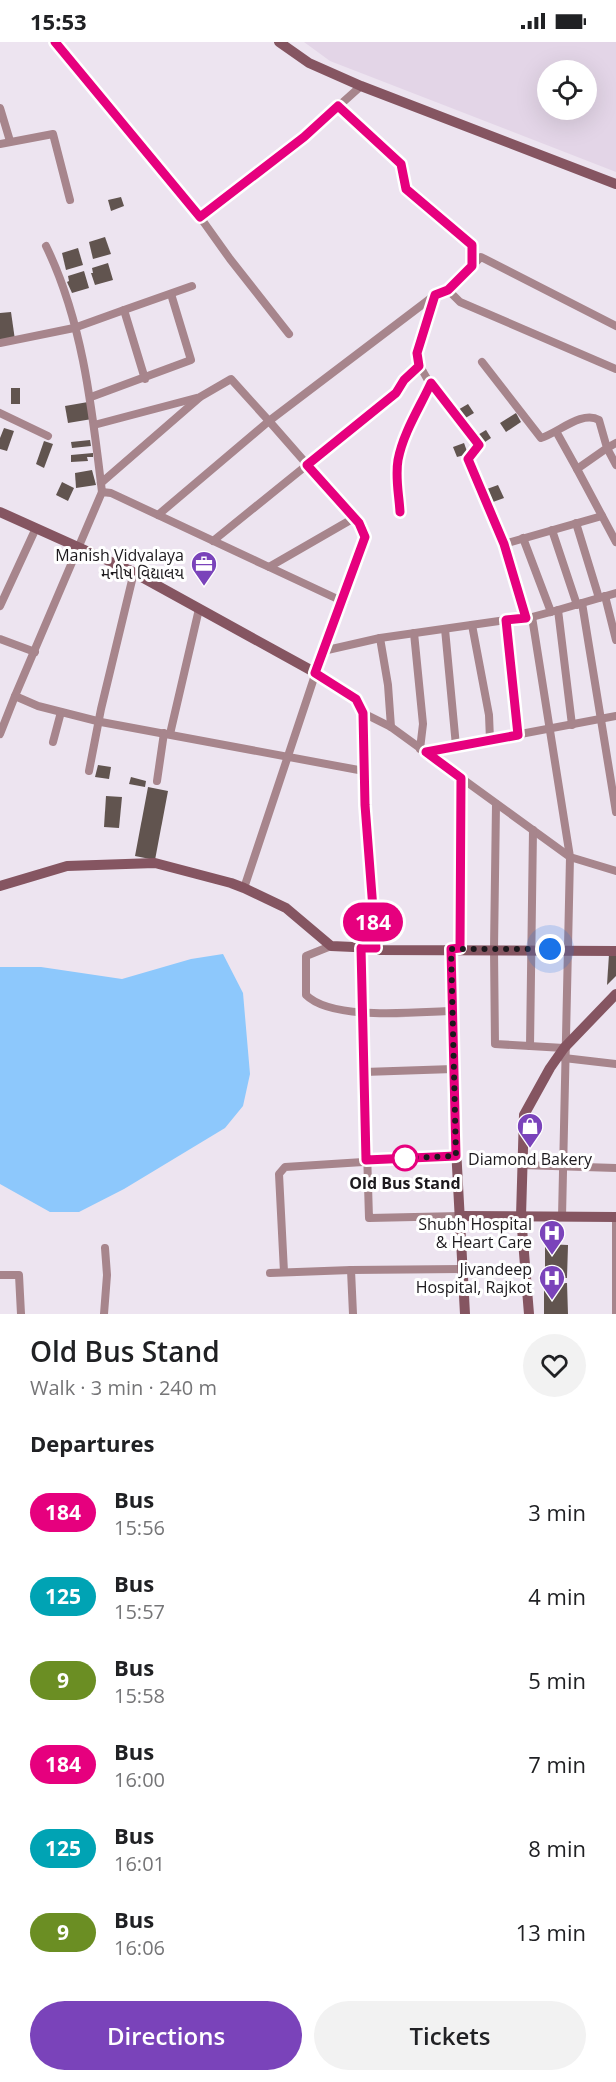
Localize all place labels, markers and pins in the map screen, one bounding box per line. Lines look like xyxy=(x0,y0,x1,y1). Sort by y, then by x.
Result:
place label: Manish Vidyalaya મનીષ વિદ્યાલય xyxy=(55,544,184,584)
office icon: Manish Vidyalaya મનીષ વિદ્યાલય xyxy=(189,549,219,587)
shop icon: Diamond Bakery xyxy=(515,1111,545,1149)
marker: Old Bus Stand xyxy=(392,1145,418,1171)
place label: Diamond Bakery xyxy=(468,1148,593,1170)
place label: Old Bus Stand xyxy=(349,1172,461,1194)
place label: Shubh Hospital & Heart Care xyxy=(418,1213,532,1253)
hospital icon: Shubh Hospital & Heart Care xyxy=(537,1218,567,1256)
place label: Jivandeep Hospital, Rajkot xyxy=(416,1258,532,1298)
hospital icon: Jivandeep Hospital, Rajkot xyxy=(537,1263,567,1301)

